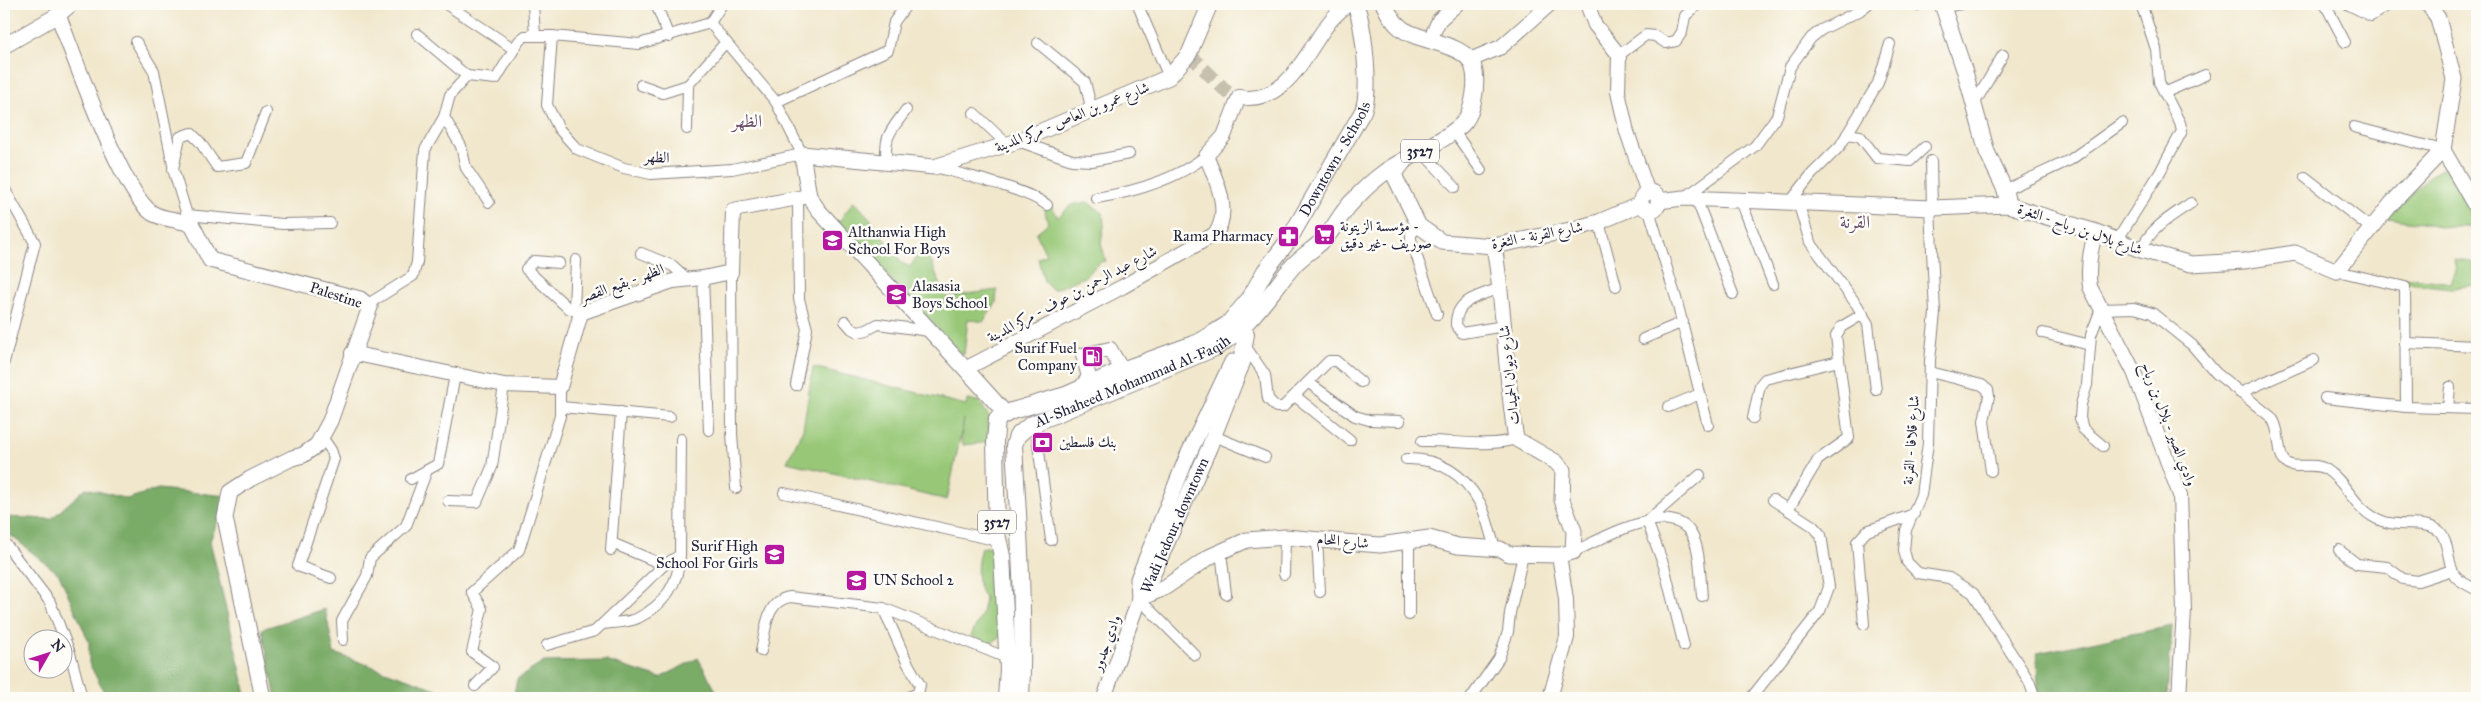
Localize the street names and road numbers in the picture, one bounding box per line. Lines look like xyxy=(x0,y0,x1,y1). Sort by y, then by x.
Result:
street label: شارع عمرو بن العاص - مركز المدينة xyxy=(992,78,1153,160)
street label: Downtown - Schools xyxy=(1295,101,1374,219)
road number: 3527 xyxy=(1401,140,1439,162)
street label: الظهر xyxy=(642,147,670,168)
street label: شارع بلال بن رباح - الثغرة xyxy=(2014,199,2145,263)
street label: شارع القرنة - الثغرة xyxy=(1490,217,1585,257)
street label: شارع عبد الرحمن بن عوف - مركز المدينة xyxy=(984,242,1162,350)
street label: الظهر - بقيع القصر xyxy=(576,259,668,312)
street label: Palestine xyxy=(307,278,365,312)
street label: شارع ديوان الحميدات xyxy=(1495,324,1527,426)
street label: Al-Shaheed Mohammad Al-Faqih xyxy=(1031,331,1234,431)
street label: وادي الصير - بلال بن رباح xyxy=(2133,359,2201,490)
street label: شارع قلافا - القرنة xyxy=(1899,395,1927,486)
street label: Wadi Jedour, downtown xyxy=(1137,455,1213,596)
road number: 3527 xyxy=(978,511,1016,534)
street label: شارع اللحام xyxy=(1316,530,1370,556)
street label: وادي جدور xyxy=(1087,612,1127,677)

